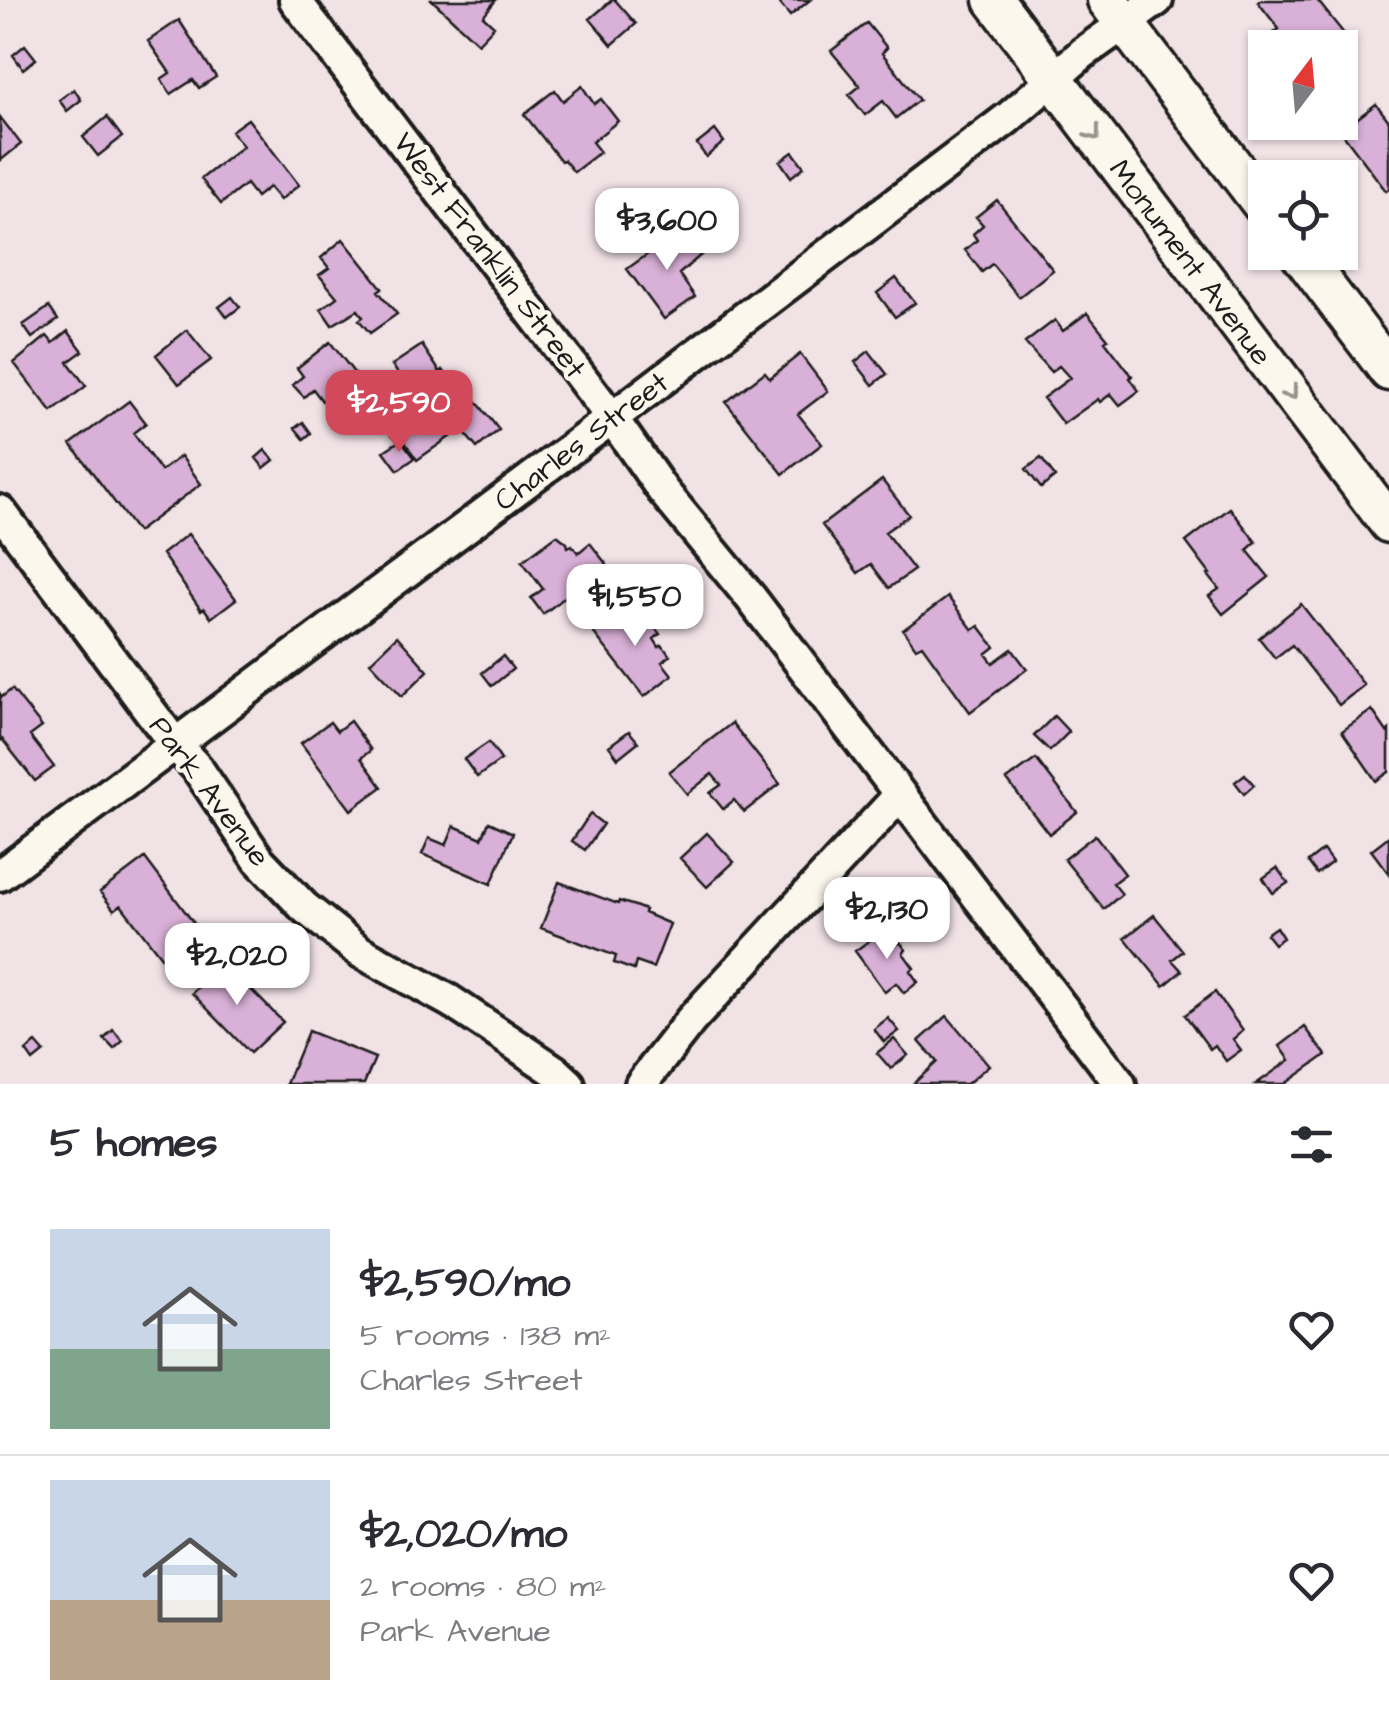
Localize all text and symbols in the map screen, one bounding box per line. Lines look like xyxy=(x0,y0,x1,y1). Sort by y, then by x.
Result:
north arrow xyxy=(1248,30,1358,140)
map controls xyxy=(1248,30,1358,270)
one-way arrow xyxy=(1083,123,1100,141)
street label: West Franklin Street xyxy=(383,124,596,387)
street label: Monument Avenue xyxy=(1099,151,1282,374)
button: locate xyxy=(1248,160,1358,270)
pin: $3,600 xyxy=(586,188,748,273)
text: $3,600 xyxy=(617,198,717,243)
street label: Charles Street xyxy=(486,362,677,521)
pin: $2,590 xyxy=(318,370,480,455)
text: $2,590 xyxy=(348,380,450,425)
one-way arrow xyxy=(1279,382,1296,400)
pin: $1,550 xyxy=(554,564,716,649)
text: $1,550 xyxy=(588,574,682,619)
street label: Park Avenue xyxy=(139,708,280,876)
pin: $2,130 xyxy=(806,877,968,962)
text: $2,130 xyxy=(846,887,928,932)
pin: $2,020 xyxy=(156,923,318,1008)
text: $2,020 xyxy=(187,933,287,978)
text: 5 homes xyxy=(50,1115,217,1173)
icon: filters xyxy=(1284,1117,1339,1172)
text: $2,590/mo xyxy=(360,1255,570,1313)
icon: home xyxy=(130,1269,250,1389)
icon: heart xyxy=(1284,1302,1339,1357)
text: 5 rooms · 138 m² xyxy=(360,1313,611,1358)
text: Charles Street xyxy=(360,1358,582,1403)
text: $2,020/mo xyxy=(360,1506,567,1564)
icon: home xyxy=(130,1520,250,1640)
icon: heart xyxy=(1284,1553,1339,1608)
text: 2 rooms · 80 m² xyxy=(360,1564,607,1609)
text: Park Avenue xyxy=(360,1609,551,1654)

